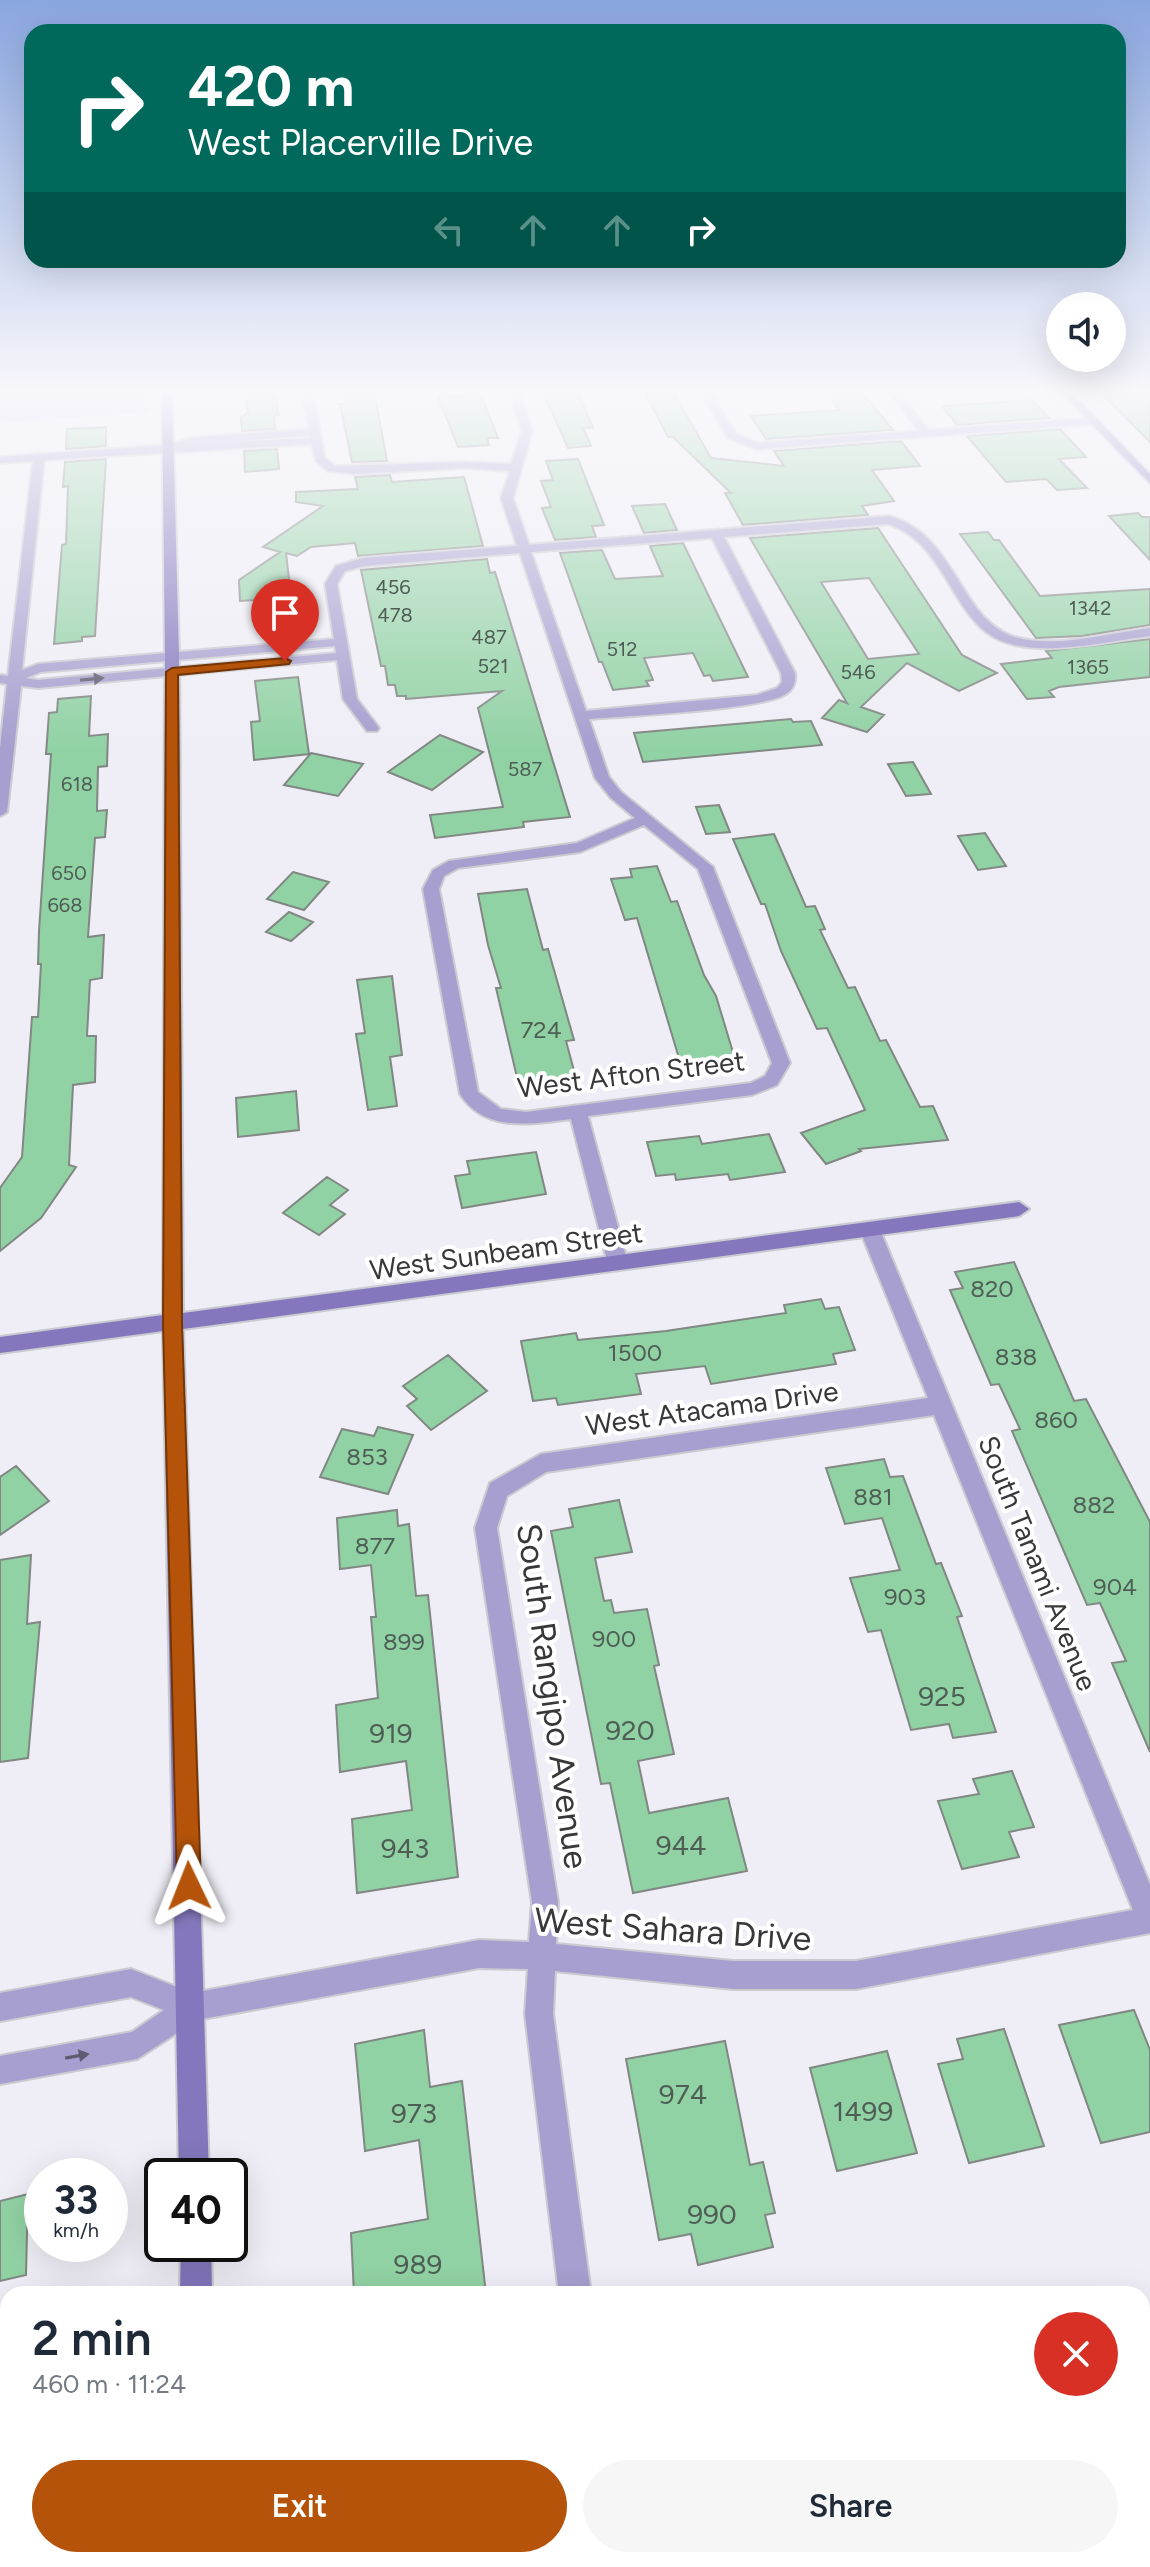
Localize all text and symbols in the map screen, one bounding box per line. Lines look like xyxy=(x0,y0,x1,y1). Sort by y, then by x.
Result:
text: 420 m xyxy=(188,53,354,120)
icon: right xyxy=(56,56,160,160)
text: West Placerville Drive xyxy=(188,121,533,164)
icon: left xyxy=(427,208,471,252)
icon: ahead xyxy=(511,208,555,252)
icon: ahead xyxy=(595,208,639,252)
icon: right xyxy=(679,208,723,252)
map controls xyxy=(1046,292,1126,372)
button: sound xyxy=(1046,292,1126,372)
house number: 456 xyxy=(375,575,411,599)
pin xyxy=(251,579,319,661)
icon: arrive xyxy=(263,591,307,635)
house number: 1342 xyxy=(1069,596,1111,620)
house number: 478 xyxy=(377,603,413,627)
house number: 487 xyxy=(471,625,507,649)
house number: 512 xyxy=(607,637,637,661)
house number: 521 xyxy=(478,654,508,678)
house number: 1365 xyxy=(1067,655,1109,679)
house number: 546 xyxy=(840,660,876,684)
one-way arrow xyxy=(80,672,105,685)
house number: 587 xyxy=(508,757,543,781)
house number: 618 xyxy=(61,772,93,796)
house number: 650 xyxy=(51,861,87,885)
house number: 668 xyxy=(48,893,82,917)
house number: 724 xyxy=(520,1015,562,1044)
street label: West Afton Street xyxy=(515,1043,747,1105)
street label: West Sunbeam Street xyxy=(367,1215,645,1287)
house number: 820 xyxy=(970,1274,1014,1303)
house number: 1500 xyxy=(608,1338,662,1367)
house number: 838 xyxy=(995,1342,1037,1371)
street label: West Atacama Drive xyxy=(584,1373,840,1443)
house number: 860 xyxy=(1034,1405,1078,1434)
street label: South Tanami Avenue xyxy=(971,1431,1105,1695)
house number: 853 xyxy=(346,1442,388,1471)
house number: 881 xyxy=(853,1482,893,1511)
house number: 882 xyxy=(1073,1490,1115,1519)
street label: South Rangipo Avenue xyxy=(508,1521,597,1871)
house number: 877 xyxy=(355,1531,395,1560)
house number: 904 xyxy=(1093,1572,1137,1601)
house number: 903 xyxy=(884,1582,926,1611)
house number: 900 xyxy=(592,1624,636,1653)
house number: 899 xyxy=(383,1627,425,1656)
house number: 925 xyxy=(918,1679,966,1713)
house number: 920 xyxy=(605,1713,655,1747)
house number: 919 xyxy=(369,1716,413,1750)
house number: 944 xyxy=(656,1828,706,1862)
house number: 943 xyxy=(381,1831,429,1865)
position arrow xyxy=(147,1844,231,1928)
street label: West Sahara Drive xyxy=(533,1899,813,1960)
one-way arrow xyxy=(65,2049,90,2062)
house number: 974 xyxy=(659,2077,707,2111)
house number: 1499 xyxy=(833,2094,893,2128)
house number: 973 xyxy=(391,2096,437,2130)
speed limit sign: 40 xyxy=(144,2158,248,2262)
text: 33 xyxy=(54,2176,98,2224)
house number: 990 xyxy=(687,2197,737,2231)
text: km/h xyxy=(53,2218,99,2242)
house number: 989 xyxy=(394,2247,442,2281)
text: 2 min xyxy=(32,2309,152,2367)
button: close xyxy=(1034,2312,1118,2396)
text: 460 m · 11:24 xyxy=(32,2368,186,2400)
button: Exit xyxy=(32,2460,567,2552)
button: Share xyxy=(583,2460,1118,2552)

